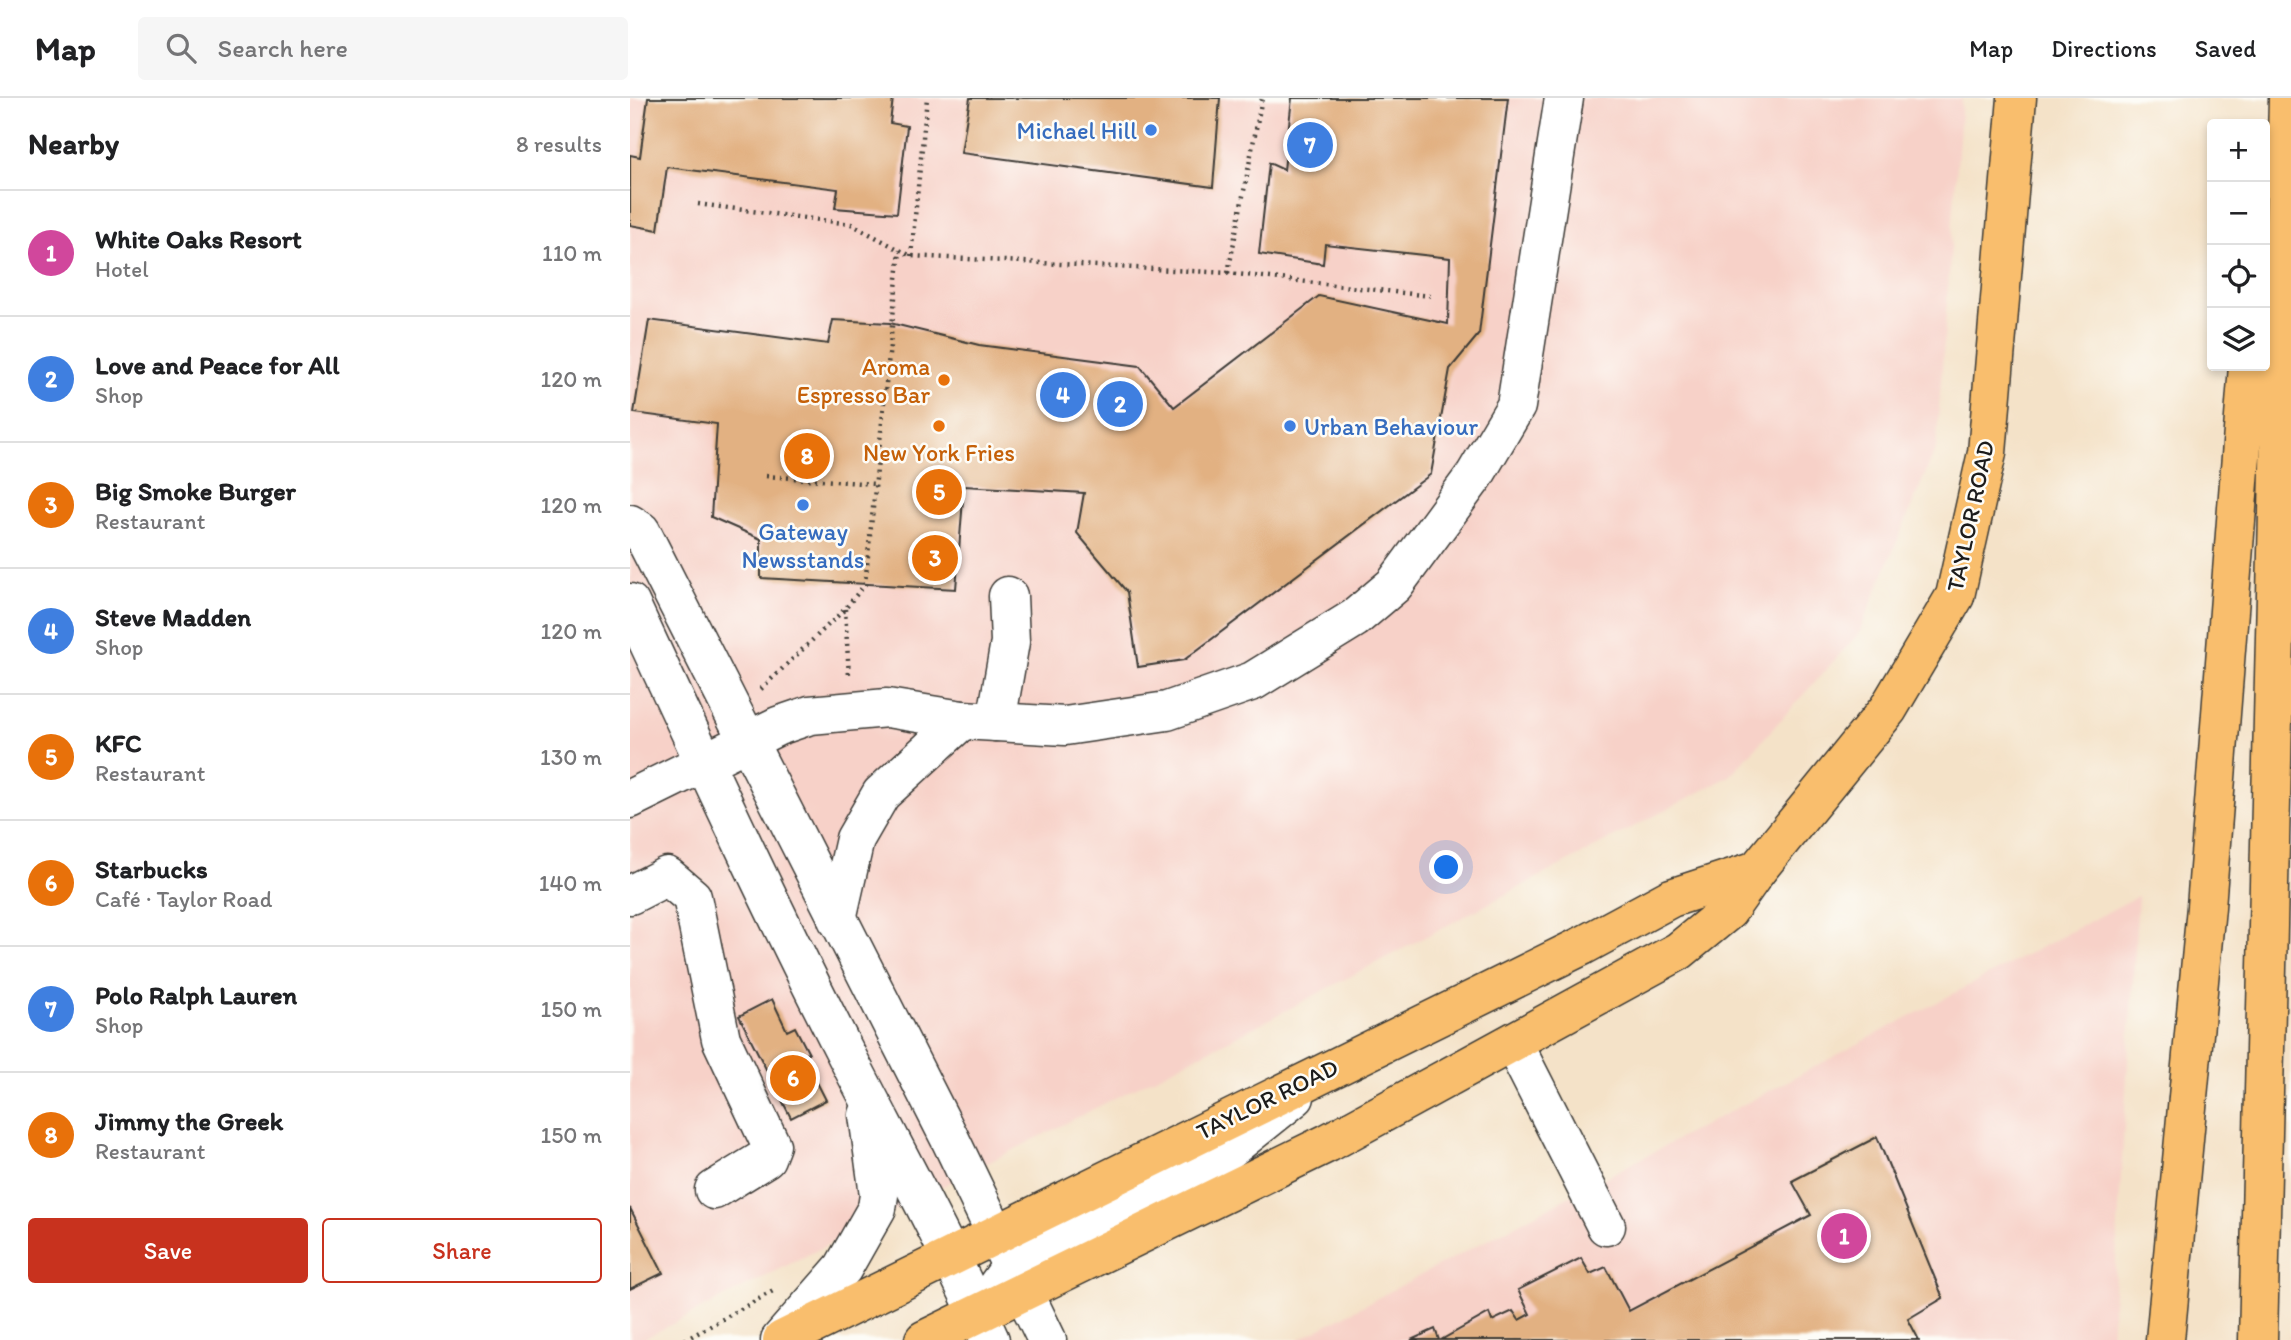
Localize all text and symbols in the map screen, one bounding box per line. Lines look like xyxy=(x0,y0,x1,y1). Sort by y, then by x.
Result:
search box xyxy=(138,17,628,80)
text: Map xyxy=(35,29,96,68)
icon: search xyxy=(162,29,200,67)
text: Search here xyxy=(218,32,348,64)
text: Map xyxy=(1969,34,2013,63)
text: Directions xyxy=(2051,34,2157,63)
text: Saved xyxy=(2195,34,2256,63)
place label: Michael Hill xyxy=(1017,116,1137,145)
pin: 7 xyxy=(1287,119,1333,171)
map controls xyxy=(2207,119,2270,371)
button: + xyxy=(2207,119,2270,182)
marker: Michael Hill xyxy=(1143,122,1159,138)
text: Nearby xyxy=(28,125,119,162)
text: 8 results xyxy=(516,130,602,158)
button: − xyxy=(2207,182,2270,245)
text: White Oaks Resort xyxy=(95,223,302,255)
text: 1 xyxy=(46,239,56,267)
text: 110 m xyxy=(542,239,602,267)
button: locate xyxy=(2207,245,2270,308)
text: Hotel xyxy=(95,255,149,283)
button: layers xyxy=(2207,308,2270,371)
text: Love and Peace for All xyxy=(95,349,340,381)
place label: Aroma Espresso Bar xyxy=(797,352,930,409)
text: 2 xyxy=(45,365,57,393)
text: 120 m xyxy=(541,365,602,393)
pin: 4 xyxy=(1040,369,1086,421)
marker: Aroma Espresso Bar xyxy=(936,372,952,388)
pin: 2 xyxy=(1097,378,1143,430)
text: Shop xyxy=(95,381,143,409)
place label: Urban Behaviour xyxy=(1304,412,1478,441)
marker: New York Fries xyxy=(931,418,947,434)
marker: Urban Behaviour xyxy=(1282,418,1298,434)
pin: 8 xyxy=(784,430,830,482)
place label: New York Fries xyxy=(863,438,1015,467)
street label: TAYLOR ROAD xyxy=(1940,438,2000,594)
pin: 5 xyxy=(916,466,962,518)
text: Big Smoke Burger xyxy=(95,475,296,507)
text: 3 xyxy=(45,491,57,519)
text: 120 m xyxy=(541,491,602,519)
marker: Gateway Newsstands xyxy=(795,497,811,513)
text: Restaurant xyxy=(95,507,205,535)
place label: Gateway Newsstands xyxy=(742,517,864,574)
pin: 3 xyxy=(912,532,958,584)
text: Steve Madden xyxy=(95,601,251,633)
text: 4 xyxy=(44,617,58,645)
text: 120 m xyxy=(541,617,602,645)
text: Shop xyxy=(95,633,143,661)
text: KFC xyxy=(95,727,142,759)
text: 5 xyxy=(45,743,57,771)
text: 130 m xyxy=(540,743,602,771)
text: Restaurant xyxy=(95,759,205,787)
your location xyxy=(1429,850,1463,884)
text: Starbucks xyxy=(95,853,208,885)
text: 6 xyxy=(45,869,57,897)
text: 140 m xyxy=(539,869,602,897)
text: Café · Taylor Road xyxy=(95,885,273,913)
text: Polo Ralph Lauren xyxy=(95,979,297,1011)
text: 7 xyxy=(45,995,57,1023)
text: 150 m xyxy=(541,995,602,1023)
text: Shop xyxy=(95,1011,143,1039)
pin: 6 xyxy=(770,1052,816,1104)
street label: TAYLOR ROAD xyxy=(1191,1052,1343,1146)
text: Jimmy the Greek xyxy=(95,1105,283,1137)
text: 8 xyxy=(45,1121,57,1149)
text: 150 m xyxy=(541,1121,602,1149)
text: Restaurant xyxy=(95,1137,205,1165)
pin: 1 xyxy=(1821,1210,1867,1262)
button: Save xyxy=(28,1218,308,1283)
button: Share xyxy=(322,1218,602,1283)

